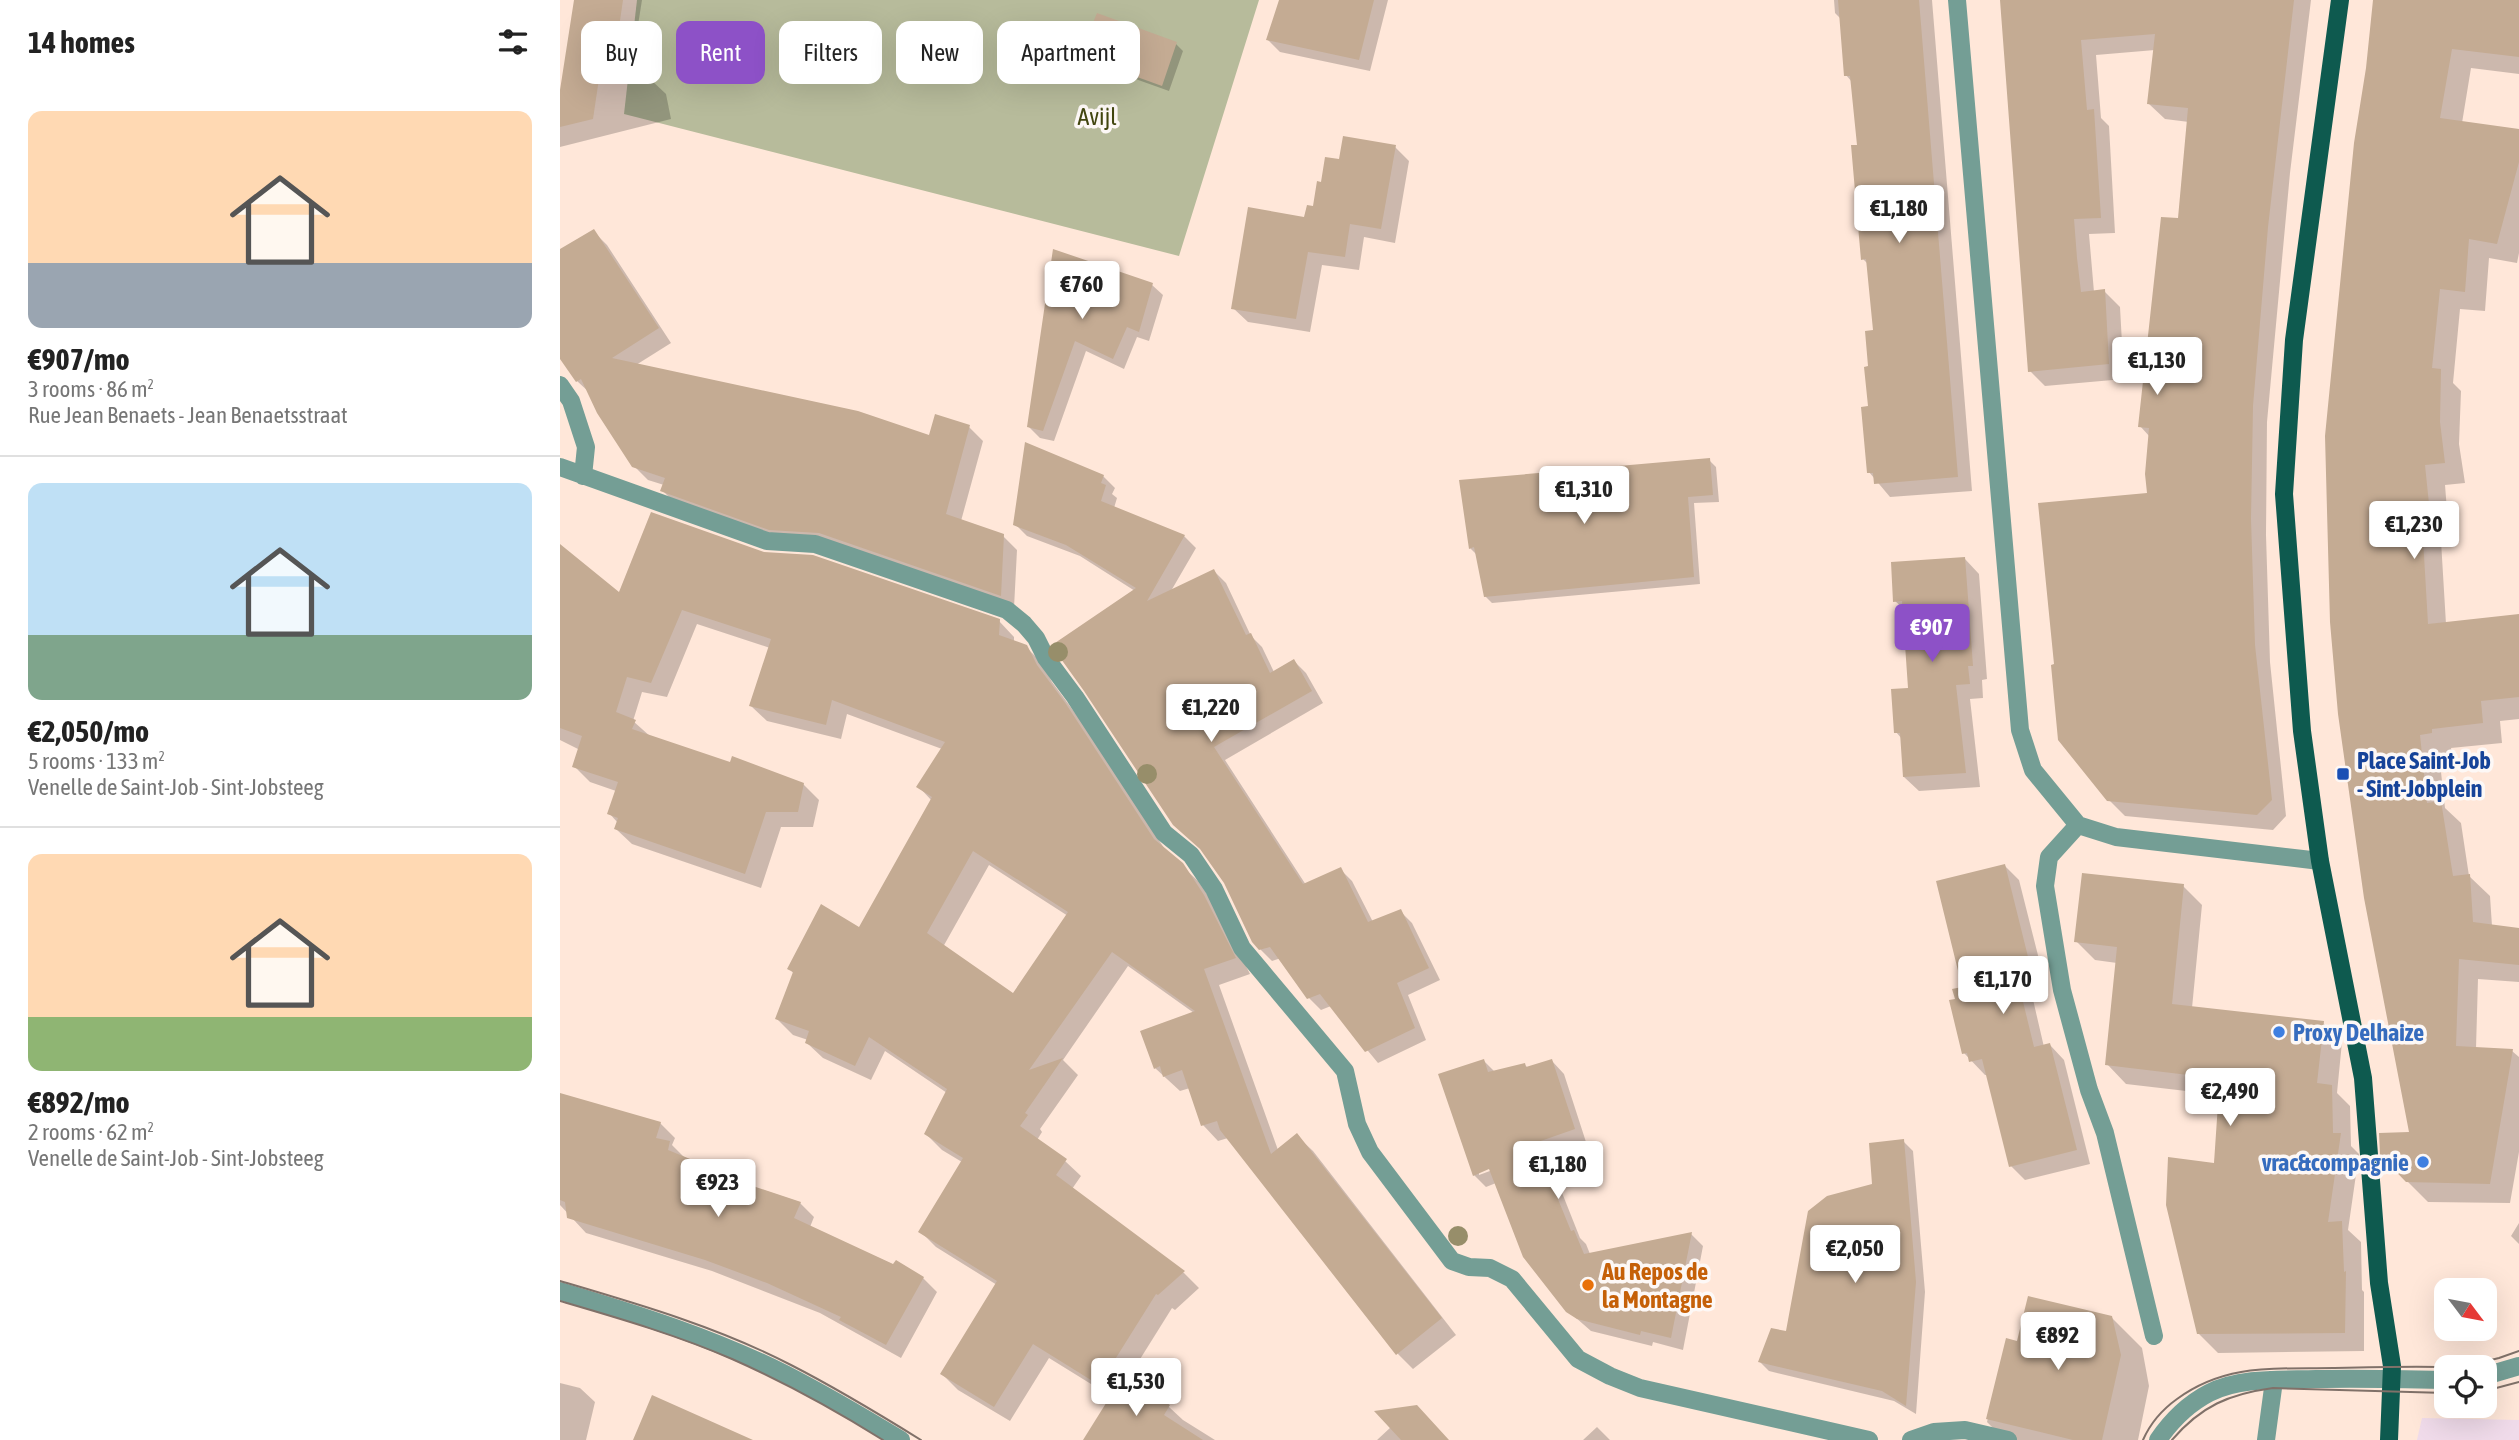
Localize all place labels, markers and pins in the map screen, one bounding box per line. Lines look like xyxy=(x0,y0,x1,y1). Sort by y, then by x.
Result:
pin: €1,180 xyxy=(1842,186,1956,245)
pin: €760 xyxy=(1041,262,1123,321)
pin: €1,130 xyxy=(2100,338,2214,397)
pin: €1,310 xyxy=(1527,466,1641,526)
pin: €1,230 xyxy=(2357,502,2471,561)
pin: €907 xyxy=(1891,604,1973,664)
pin: €1,220 xyxy=(1154,684,1268,744)
place label: Place Saint-Job - Sint-Jobplein xyxy=(2357,747,2491,802)
marker: Place Saint-Job - Sint-Jobplein xyxy=(2335,766,2351,782)
pin: €1,170 xyxy=(1946,956,2060,1016)
place label: Proxy Delhaize xyxy=(2293,1019,2424,1046)
marker: Proxy Delhaize xyxy=(2271,1024,2287,1040)
pin: €2,490 xyxy=(2173,1068,2287,1128)
pin: €1,180 xyxy=(1501,1142,1615,1201)
place label: vrac&compagnie xyxy=(2262,1149,2409,1176)
marker: vrac&compagnie xyxy=(2415,1154,2431,1170)
pin: €923 xyxy=(677,1160,759,1219)
pin: €2,050 xyxy=(1798,1226,1912,1285)
place label: Au Repos de la Montagne xyxy=(1601,1258,1713,1313)
marker: Au Repos de la Montagne xyxy=(1580,1277,1596,1293)
pin: €892 xyxy=(2017,1312,2099,1372)
pin: €1,530 xyxy=(1079,1358,1193,1418)

